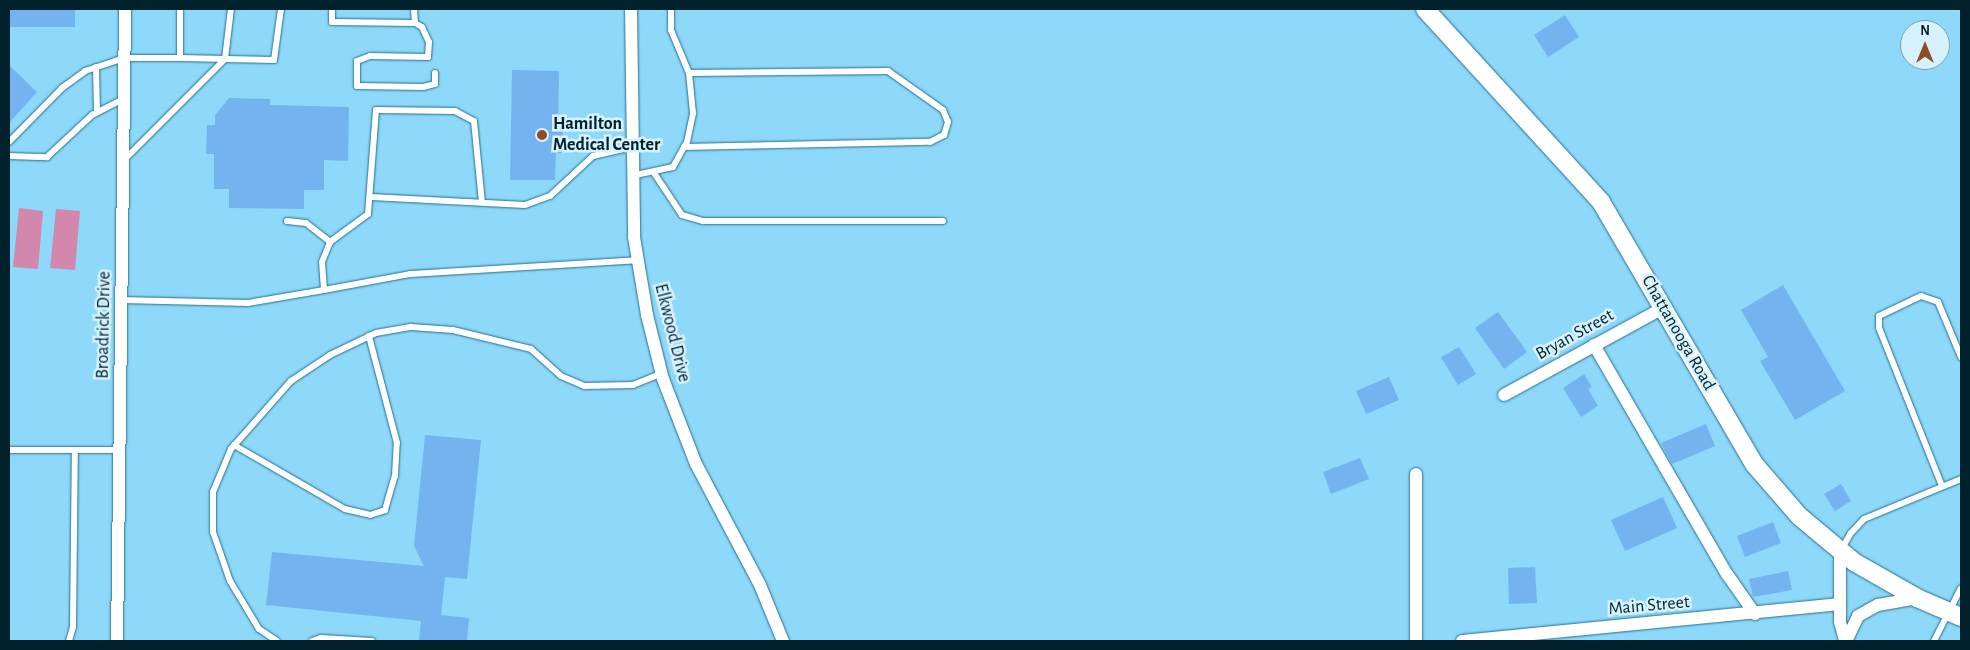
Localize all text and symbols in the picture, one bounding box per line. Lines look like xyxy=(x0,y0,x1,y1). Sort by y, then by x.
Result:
north arrow xyxy=(1900,20,1950,70)
text: N xyxy=(1920,24,1930,38)
place label: Hamilton Medical Center xyxy=(553,114,660,156)
marker: Hamilton Medical Center xyxy=(535,128,549,142)
street label: Broadrick Drive xyxy=(92,271,116,379)
street label: Chattanooga Road xyxy=(1636,272,1720,394)
street label: Elkwood Drive xyxy=(649,282,695,384)
street label: Bryan Street xyxy=(1532,305,1618,365)
street label: Main Street xyxy=(1608,592,1690,620)

